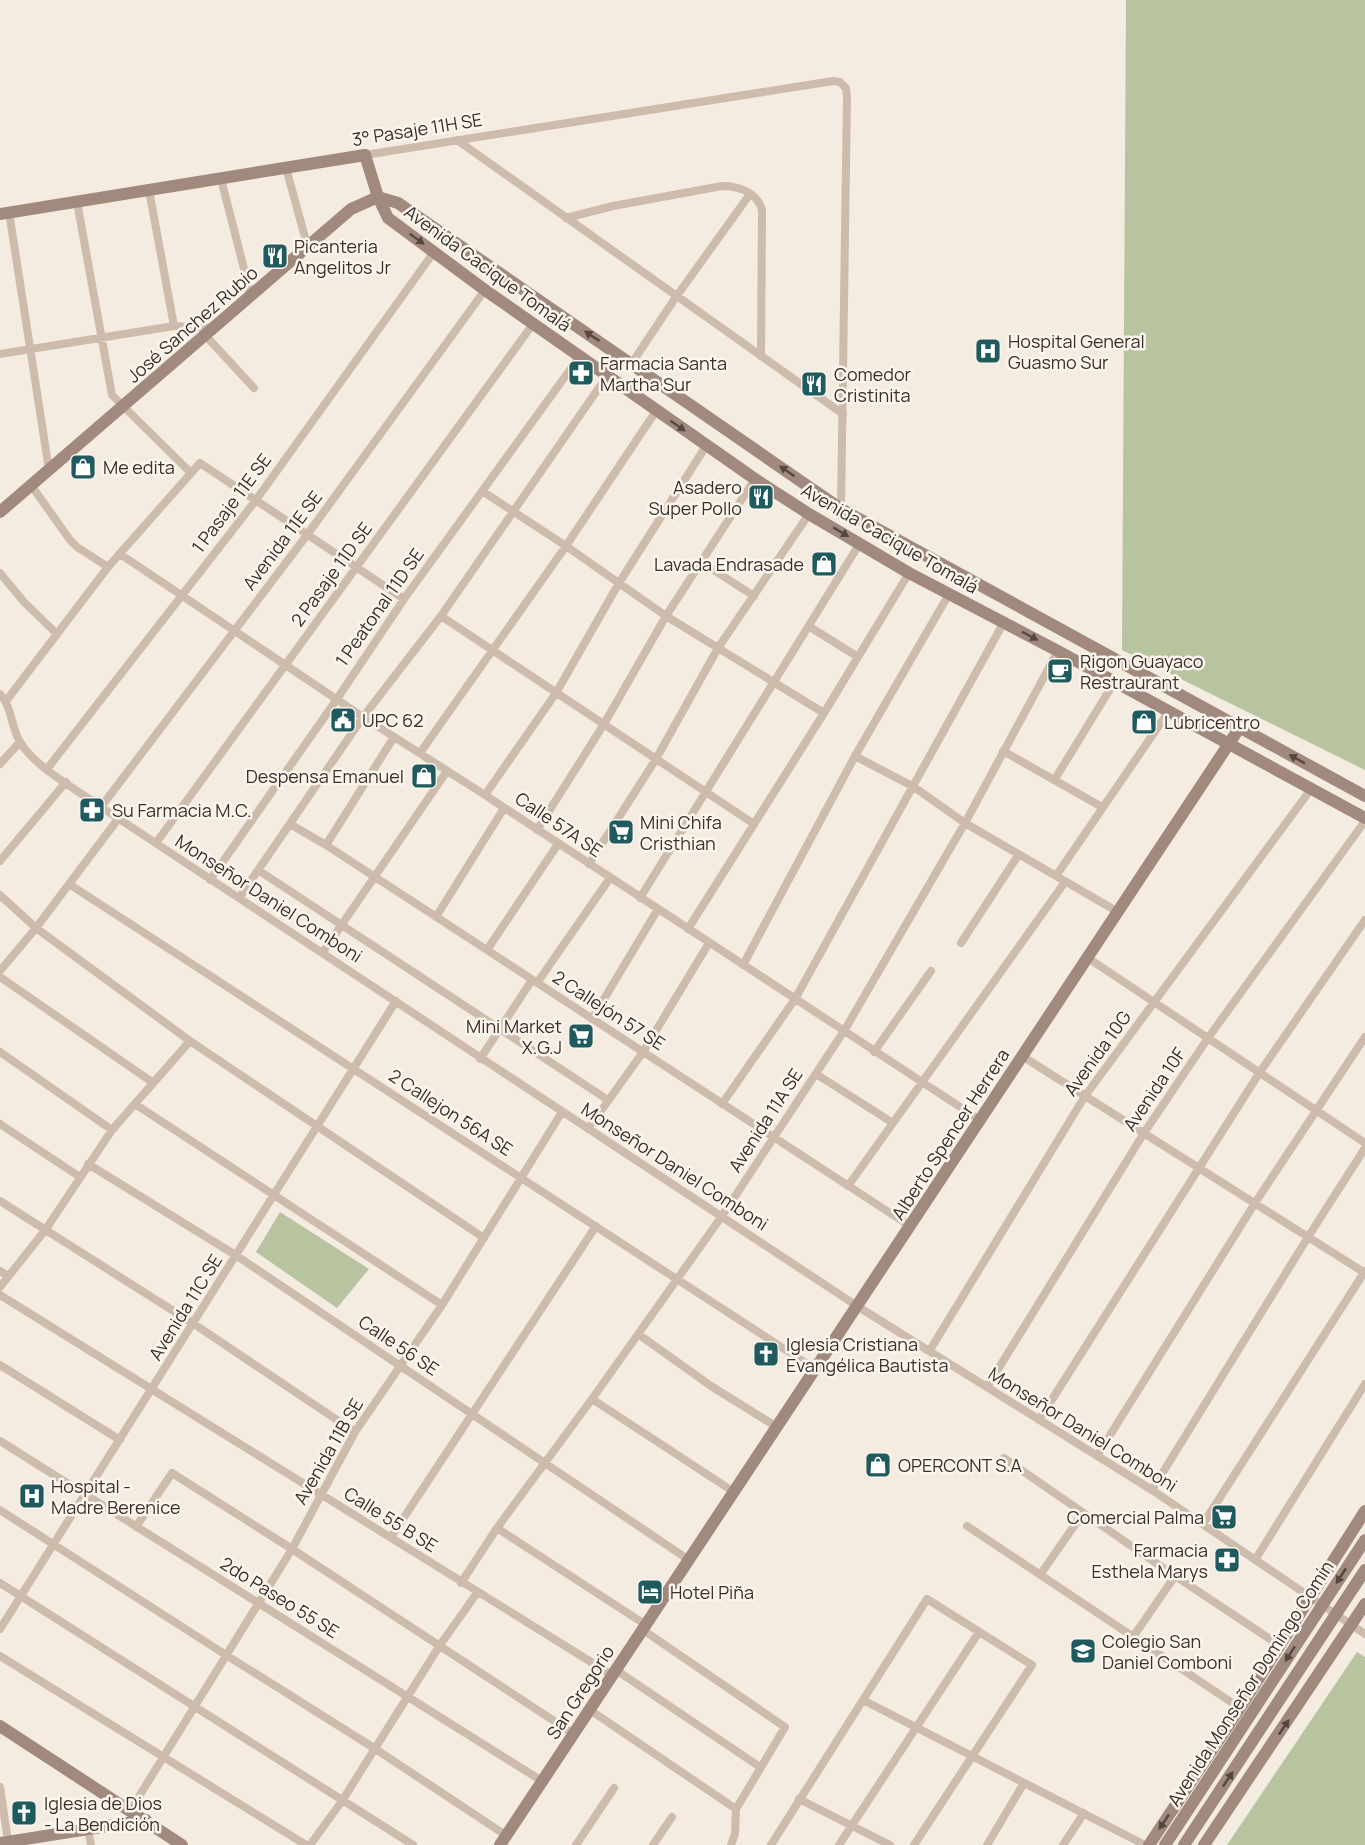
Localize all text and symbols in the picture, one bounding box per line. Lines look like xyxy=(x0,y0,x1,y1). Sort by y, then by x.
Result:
street label: 3° Pasaje 11H SE xyxy=(350,107,484,151)
street label: Avenida Cacique Tomalá xyxy=(400,199,576,337)
one-way arrow xyxy=(408,233,424,245)
place label: Picanteria Angelitos Jr xyxy=(294,234,391,279)
restaurant icon: Picanteria Angelitos Jr xyxy=(260,241,290,271)
street label: José Sanchez Rubio xyxy=(121,260,263,388)
place label: Hospital General Guasmo Sur xyxy=(1008,329,1145,374)
one-way arrow xyxy=(584,330,600,342)
hospital icon: Hospital General Guasmo Sur xyxy=(973,336,1003,366)
place label: Farmacia Santa Martha Sur xyxy=(600,351,727,396)
pharmacy icon: Farmacia Santa Martha Sur xyxy=(566,358,596,388)
place label: Comedor Cristinita xyxy=(834,362,912,407)
restaurant icon: Comedor Cristinita xyxy=(799,369,829,399)
one-way arrow xyxy=(669,420,685,432)
street label: 1 Pasaje 11E SE xyxy=(186,448,276,558)
shop icon: Me edita xyxy=(68,452,98,482)
place label: Me edita xyxy=(103,455,175,479)
one-way arrow xyxy=(779,465,795,477)
place label: Asadero Super Pollo xyxy=(648,475,742,520)
street label: Avenida Cacique Tomalá xyxy=(797,477,983,599)
restaurant icon: Asadero Super Pollo xyxy=(746,482,776,512)
street label: Avenida 11E SE xyxy=(237,486,327,594)
street label: 2 Pasaje 11D SE xyxy=(285,517,377,631)
one-way arrow xyxy=(833,527,850,537)
street label: 1 Peatonal 11D SE xyxy=(329,543,429,671)
shop icon: Lavada Endrasade xyxy=(809,549,839,579)
place label: Lavada Endrasade xyxy=(654,552,804,576)
one-way arrow xyxy=(1022,631,1039,641)
place label: Rigon Guayaco Restraurant xyxy=(1080,649,1203,694)
cafe icon: Rigon Guayaco Restraurant xyxy=(1045,656,1075,686)
public building icon: UPC 62 xyxy=(328,705,358,735)
shop icon: Lubricentro xyxy=(1129,707,1159,737)
place label: UPC 62 xyxy=(362,708,423,732)
place label: Lubricentro xyxy=(1164,710,1260,734)
one-way arrow xyxy=(1288,754,1305,764)
shop icon: Despensa Emanuel xyxy=(409,761,439,791)
place label: Despensa Emanuel xyxy=(246,764,404,788)
street label: Calle 57A SE xyxy=(511,786,607,862)
pharmacy icon: Su Farmacia M.C. xyxy=(77,795,107,825)
place label: Su Farmacia M.C. xyxy=(112,798,252,822)
place label: Mini Chifa Cristhian xyxy=(640,810,722,855)
supermarket icon: Mini Chifa Cristhian xyxy=(606,817,636,847)
street label: Monseñor Daniel Comboni xyxy=(171,829,367,967)
street label: 2 Callejón 57 SE xyxy=(548,965,670,1055)
street label: Avenida 10G xyxy=(1058,1005,1136,1100)
place label: Mini Market X.G.J xyxy=(466,1014,562,1059)
supermarket icon: Mini Market X.G.J xyxy=(566,1021,596,1051)
street label: Avenida 10F xyxy=(1117,1043,1191,1135)
street label: Alberto Spencer Herrera xyxy=(886,1044,1014,1224)
street label: 2 Callejon 56A SE xyxy=(384,1063,518,1161)
street label: Avenida 11A SE xyxy=(722,1063,808,1177)
street label: Monseñor Daniel Comboni xyxy=(577,1097,773,1235)
street label: Avenida 11C SE xyxy=(143,1249,227,1365)
street label: Calle 56 SE xyxy=(354,1309,444,1381)
place label: Iglesia Cristiana Evangélica Bautista xyxy=(786,1332,948,1377)
church icon: Iglesia Cristiana Evangélica Bautista xyxy=(751,1339,781,1369)
street label: Monseñor Daniel Comboni xyxy=(984,1361,1182,1497)
street label: Avenida 11B SE xyxy=(288,1394,368,1508)
shop icon: OPERCONT S.A xyxy=(863,1450,893,1480)
place label: OPERCONT S.A xyxy=(898,1453,1023,1477)
place label: Hospital - Madre Berenice xyxy=(51,1474,180,1519)
hospital icon: Hospital - Madre Berenice xyxy=(17,1481,47,1511)
street label: Calle 55 B SE xyxy=(340,1481,442,1557)
supermarket icon: Comercial Palma xyxy=(1209,1502,1239,1532)
place label: Comercial Palma xyxy=(1067,1505,1204,1529)
place label: Farmacia Esthela Marys xyxy=(1092,1538,1208,1583)
pharmacy icon: Farmacia Esthela Marys xyxy=(1212,1545,1242,1575)
street label: 2do Paseo 55 SE xyxy=(216,1551,344,1643)
street label: Avenida Monseñor Domingo Comín xyxy=(1161,1556,1339,1810)
one-way arrow xyxy=(1336,1568,1347,1584)
hotel icon: Hotel Piña xyxy=(635,1577,665,1607)
place label: Hotel Piña xyxy=(670,1580,754,1604)
place label: Colegio San Daniel Comboni xyxy=(1102,1629,1232,1674)
school or university icon: Colegio San Daniel Comboni xyxy=(1068,1636,1098,1666)
street label: San Gregorio xyxy=(541,1640,619,1744)
one-way arrow xyxy=(1284,1646,1296,1662)
one-way arrow xyxy=(1278,1718,1289,1735)
one-way arrow xyxy=(1222,1771,1234,1787)
place label: Iglesia de Dios - La Bendición xyxy=(44,1791,162,1836)
church icon: Iglesia de Dios - La Bendición xyxy=(9,1798,39,1828)
one-way arrow xyxy=(1158,1814,1170,1830)

